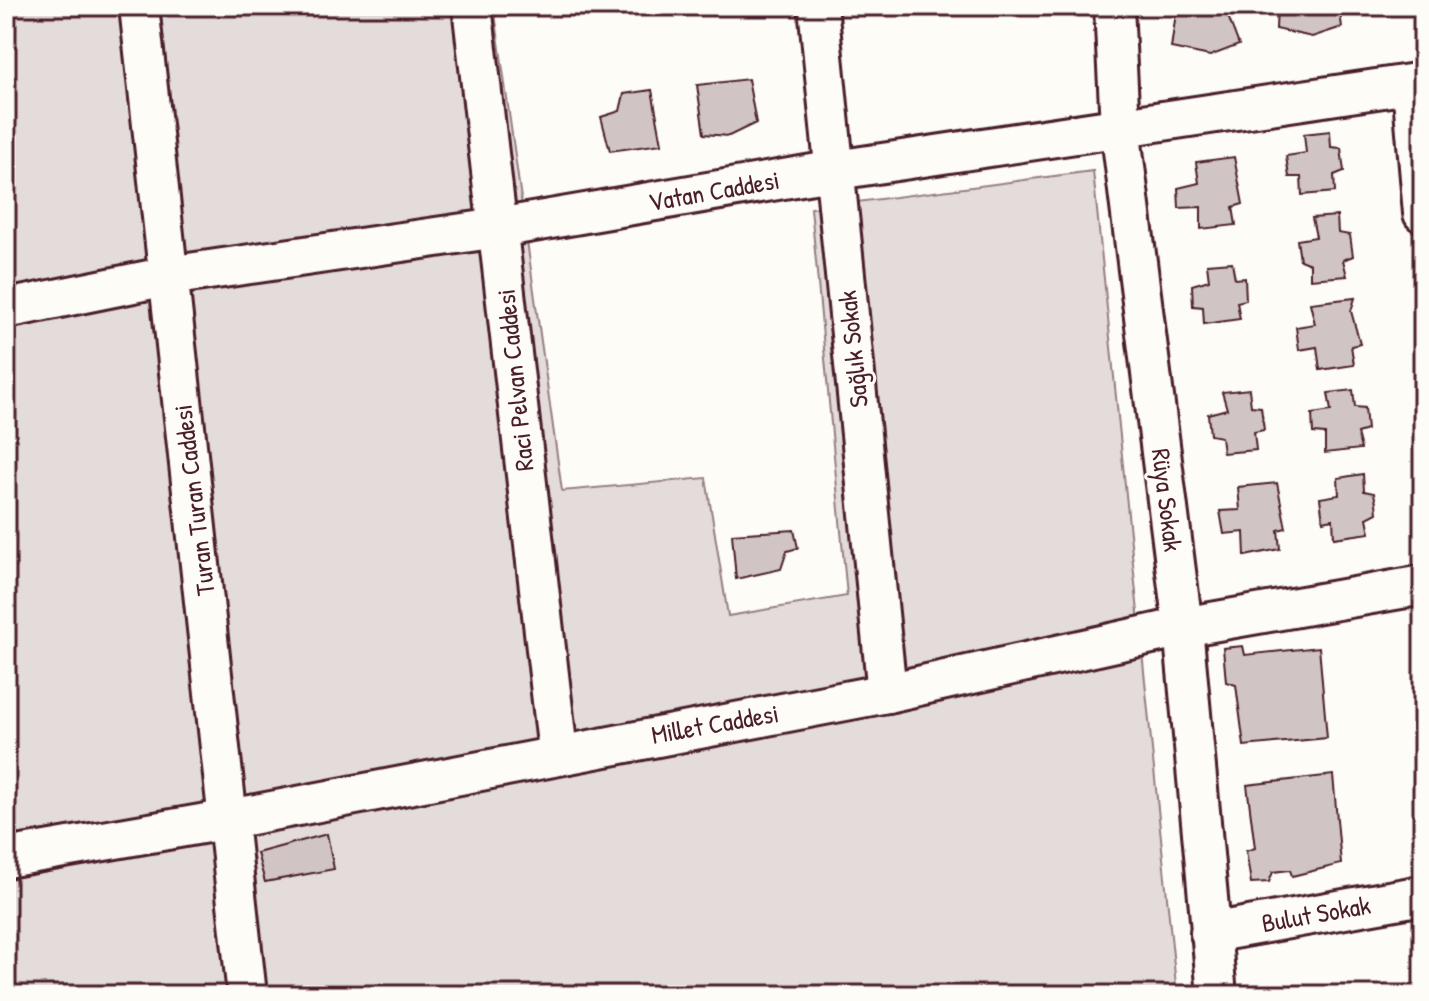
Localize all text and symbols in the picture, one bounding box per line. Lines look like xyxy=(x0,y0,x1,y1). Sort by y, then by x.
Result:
street label: Vatan Caddesi xyxy=(646,162,782,219)
street label: Raci Pelvan Caddesi xyxy=(488,287,541,473)
street label: Sağlık Sokak xyxy=(829,289,876,409)
street label: Turan Turan Caddesi xyxy=(164,403,223,597)
street label: Rüya Sokak xyxy=(1144,446,1191,554)
street label: Millet Caddesi xyxy=(649,695,781,752)
street label: Bulut Sokak xyxy=(1259,887,1373,940)

